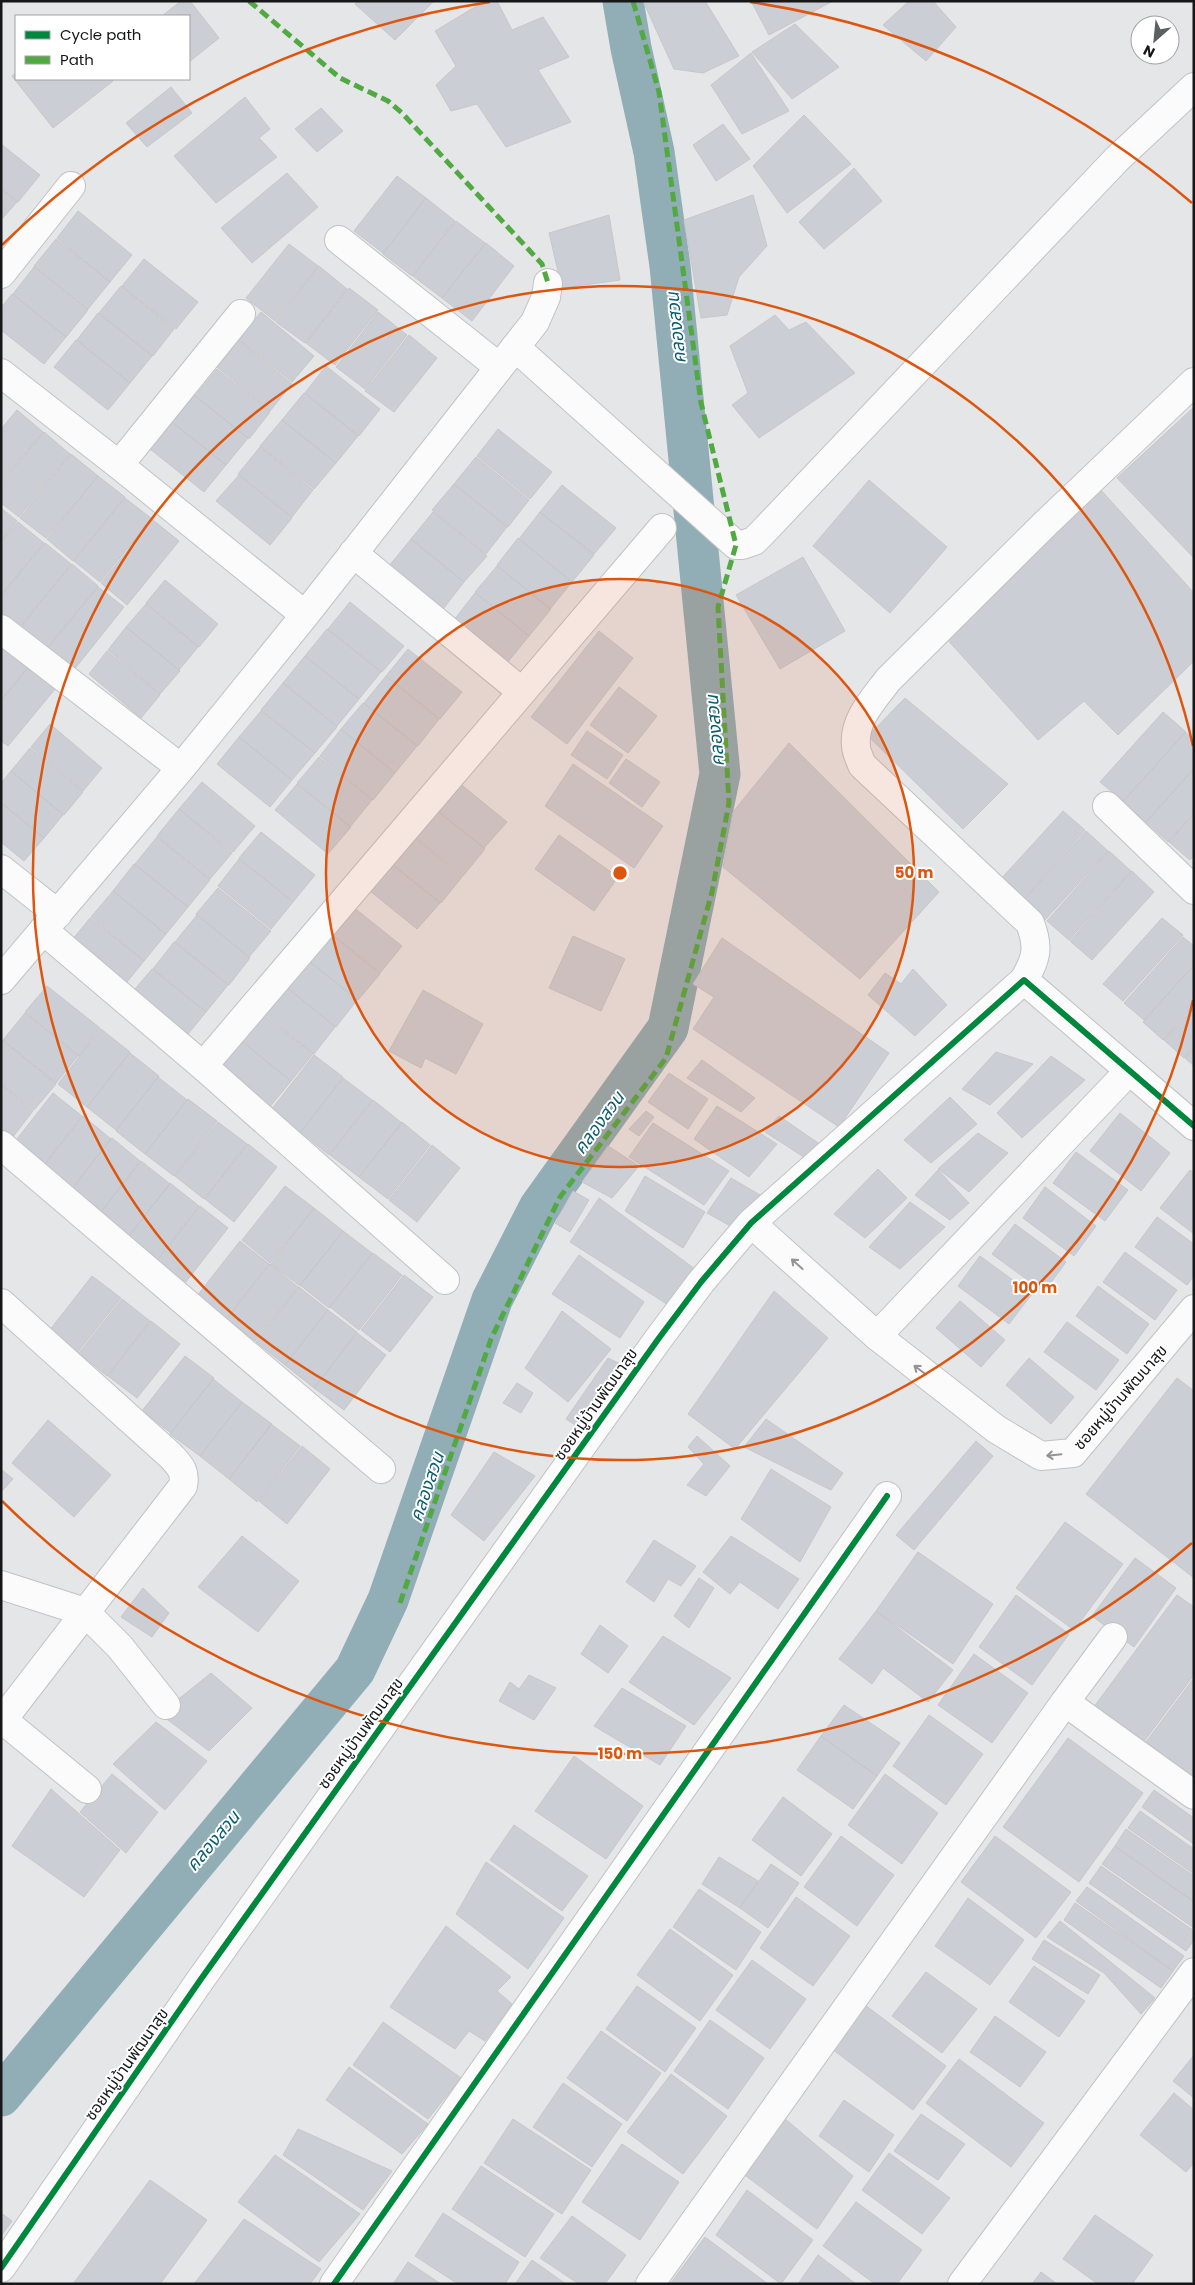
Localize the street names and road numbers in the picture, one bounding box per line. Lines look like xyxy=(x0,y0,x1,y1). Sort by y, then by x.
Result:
street label: ซอยหมู่บ้านพัฒนาสุข xyxy=(1068,1340,1173,1455)
street label: ซอยหมู่บ้านพัฒนาสุข xyxy=(548,1343,643,1465)
street label: ซอยหมู่บ้านพัฒนาสุข xyxy=(312,1673,409,1794)
street label: ซอยหมู่บ้านพัฒนาสุข xyxy=(79,2003,174,2125)

